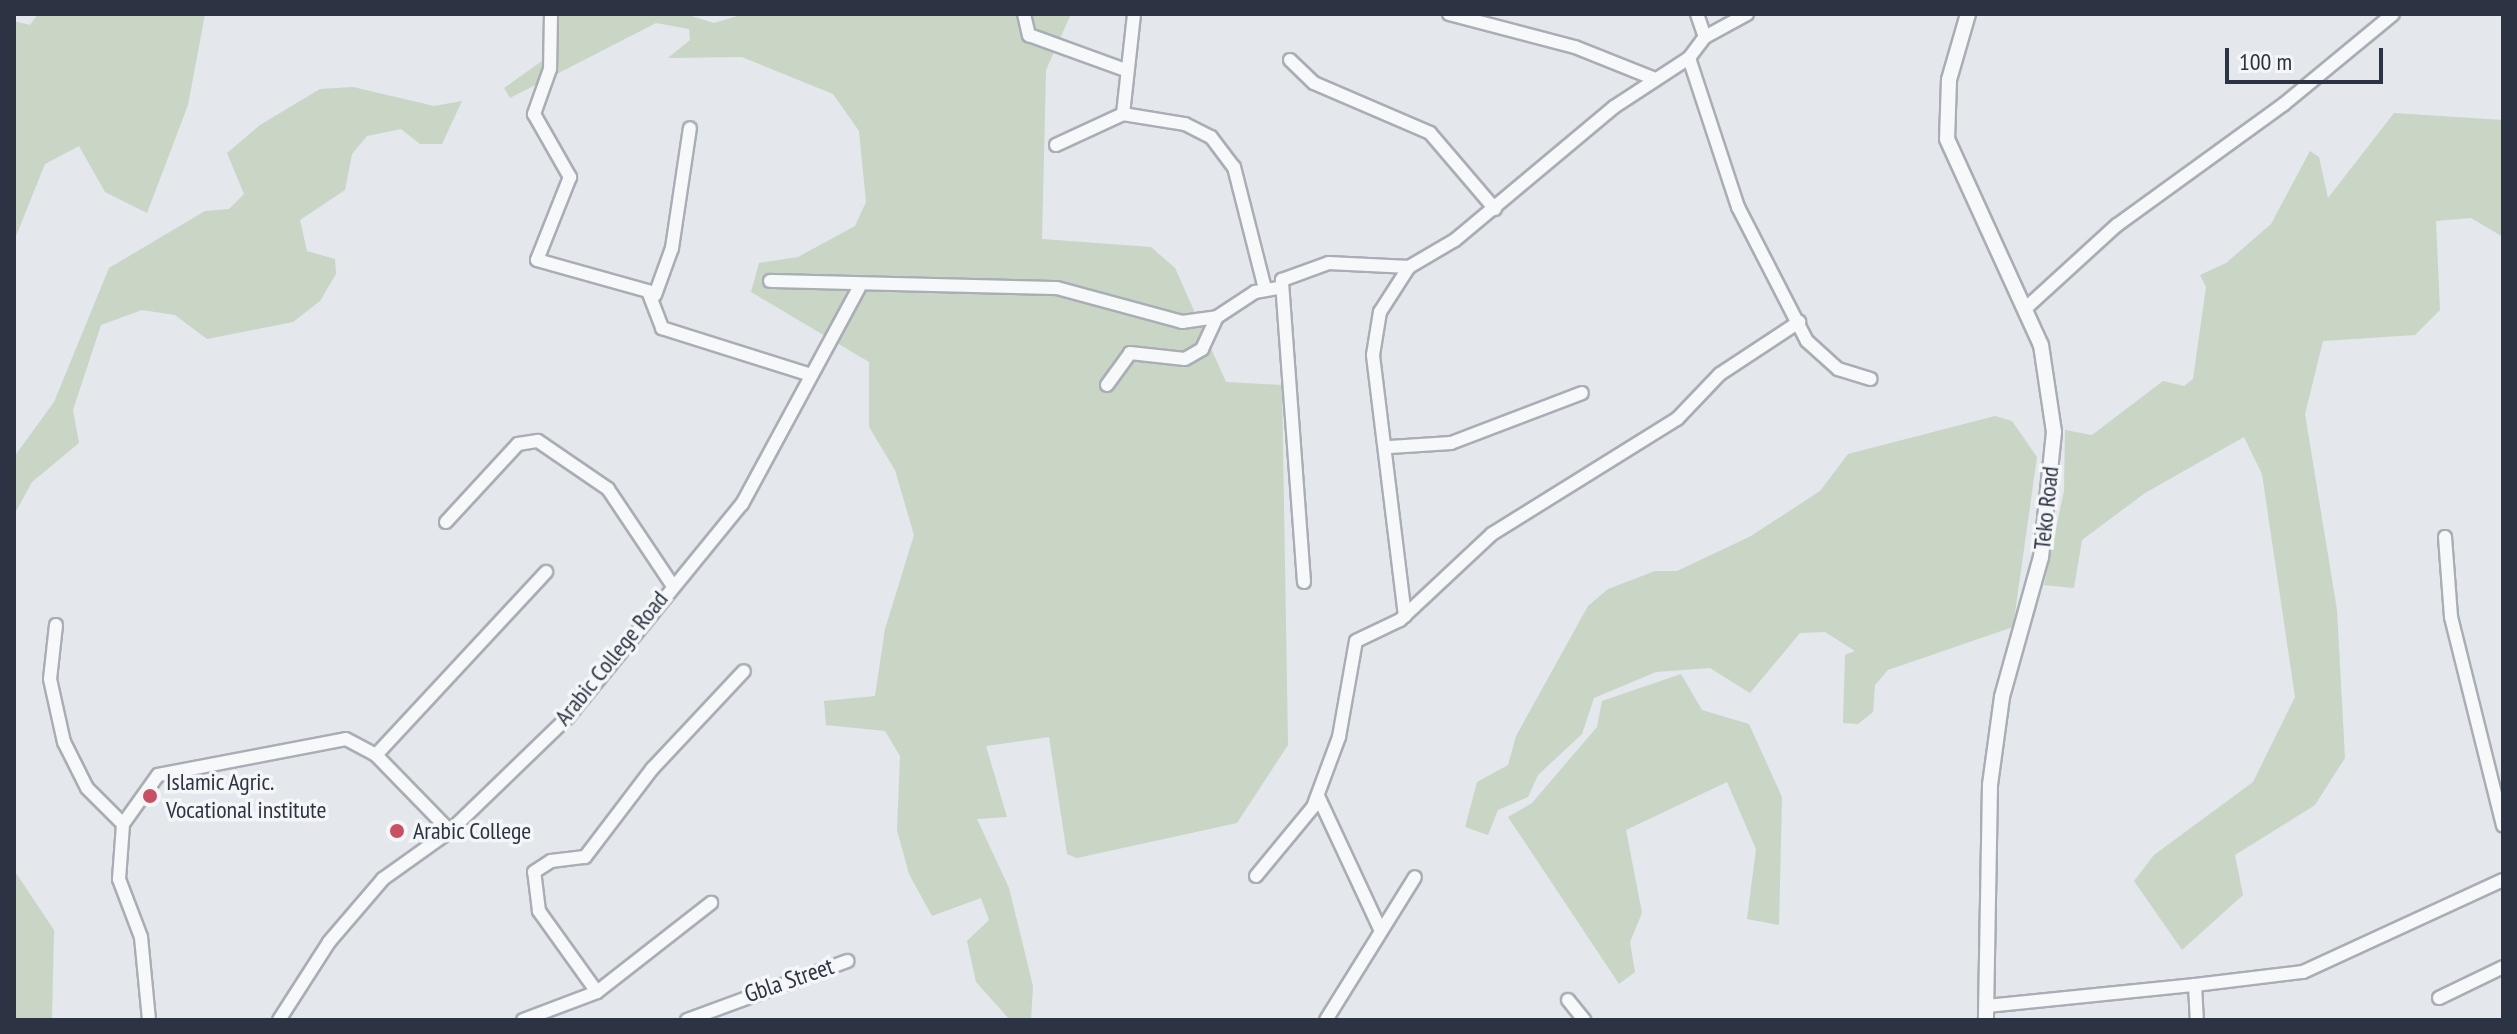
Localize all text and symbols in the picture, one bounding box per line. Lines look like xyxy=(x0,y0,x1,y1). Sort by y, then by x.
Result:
scale bar xyxy=(2229,32,2387,82)
text: 100 m xyxy=(2239,46,2292,77)
street label: Teko Road xyxy=(2027,465,2065,551)
street label: Arabic College Road xyxy=(548,585,674,731)
place label: Islamic Agric. Vocational institute xyxy=(166,768,326,824)
marker: Islamic Agric. Vocational institute xyxy=(141,787,159,805)
place label: Arabic College xyxy=(413,817,532,845)
marker: Arabic College xyxy=(388,822,406,840)
street label: Gbla Street xyxy=(741,951,837,1009)

